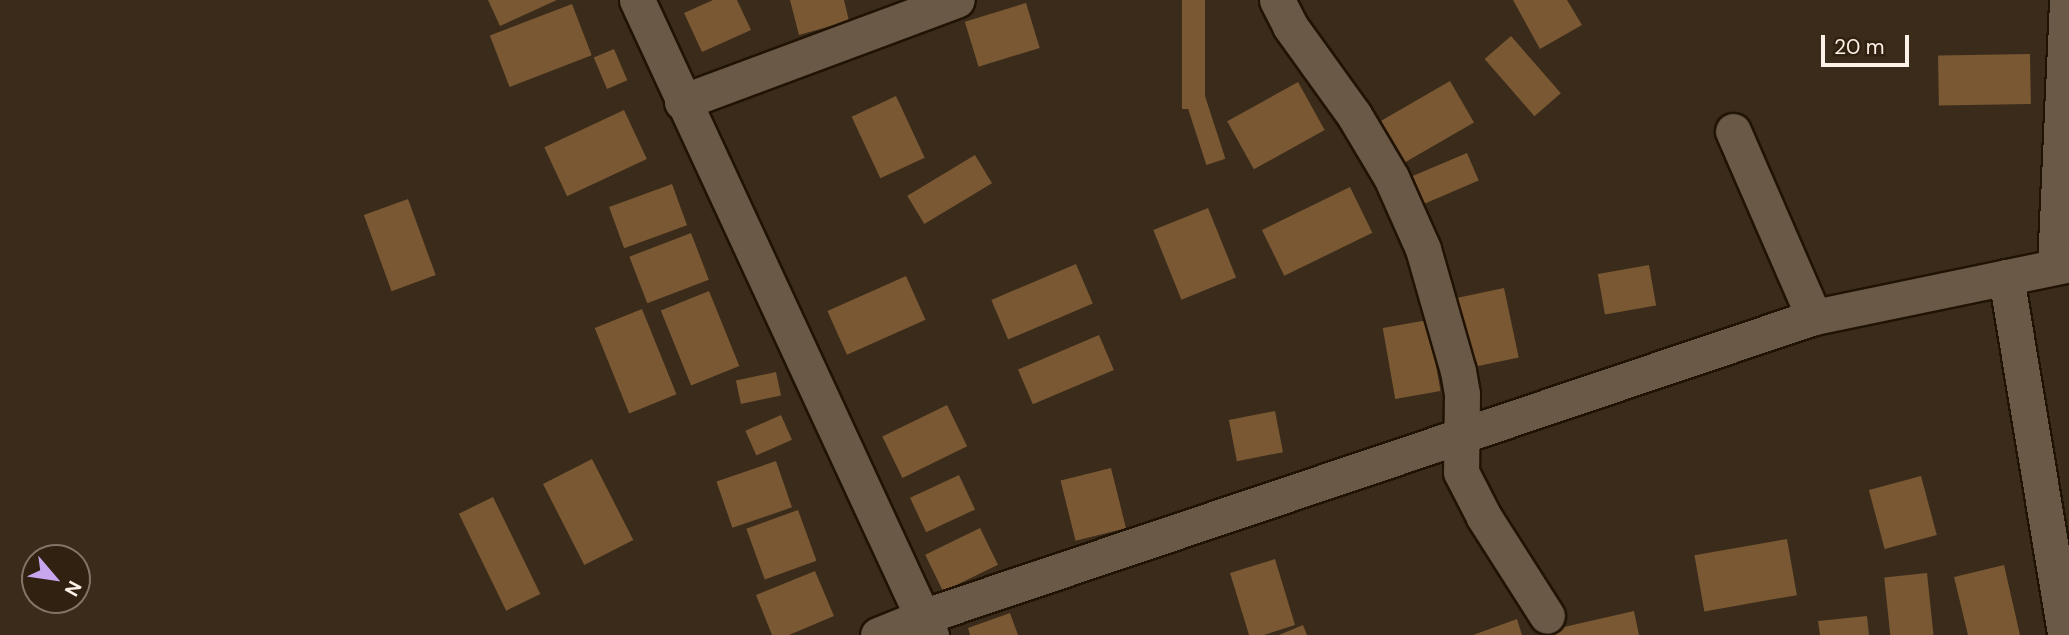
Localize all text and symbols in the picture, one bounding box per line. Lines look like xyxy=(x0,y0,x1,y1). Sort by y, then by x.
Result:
scale bar xyxy=(1824,21,1912,65)
text: 20 m xyxy=(1834,33,1885,61)
north arrow xyxy=(21,544,91,614)
text: N xyxy=(59,576,87,601)

